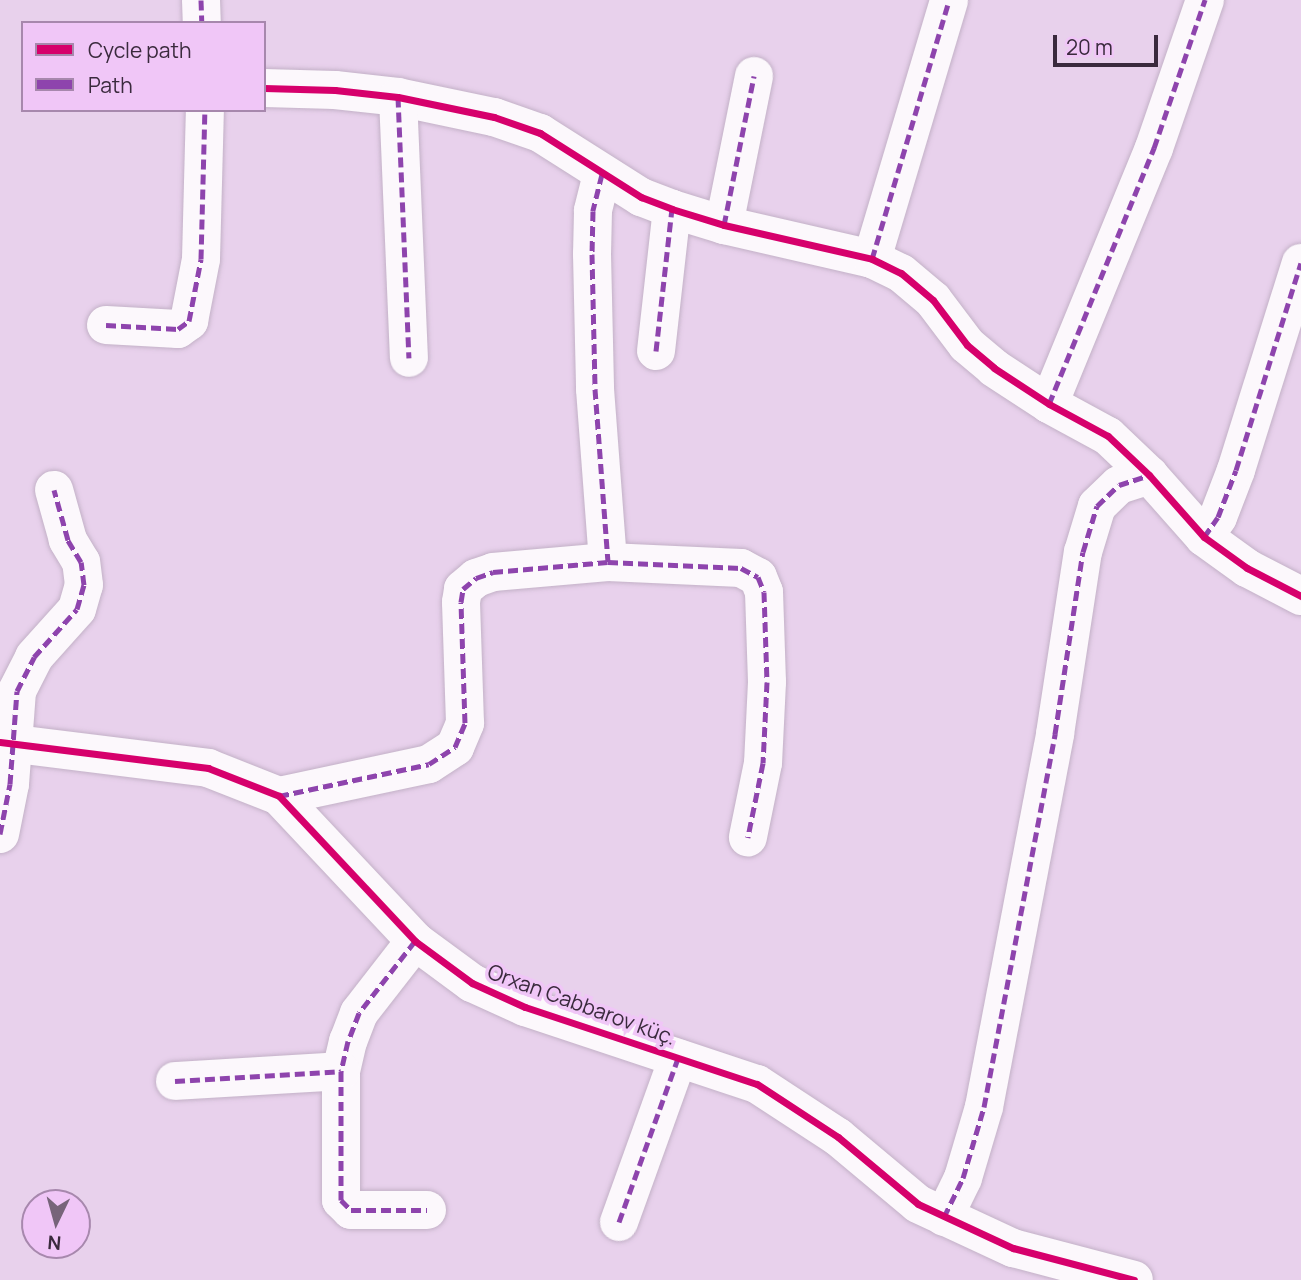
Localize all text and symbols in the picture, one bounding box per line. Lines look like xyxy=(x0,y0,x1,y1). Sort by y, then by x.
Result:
legend xyxy=(21,21,266,112)
scale bar xyxy=(1056,21,1161,65)
text: 20 m xyxy=(1066,33,1113,61)
text: Cycle path xyxy=(88,36,191,64)
text: Path xyxy=(88,71,133,99)
street label: Orxan Cabbarov küç. xyxy=(484,958,680,1050)
north arrow xyxy=(21,1189,91,1259)
text: N xyxy=(46,1229,62,1256)

